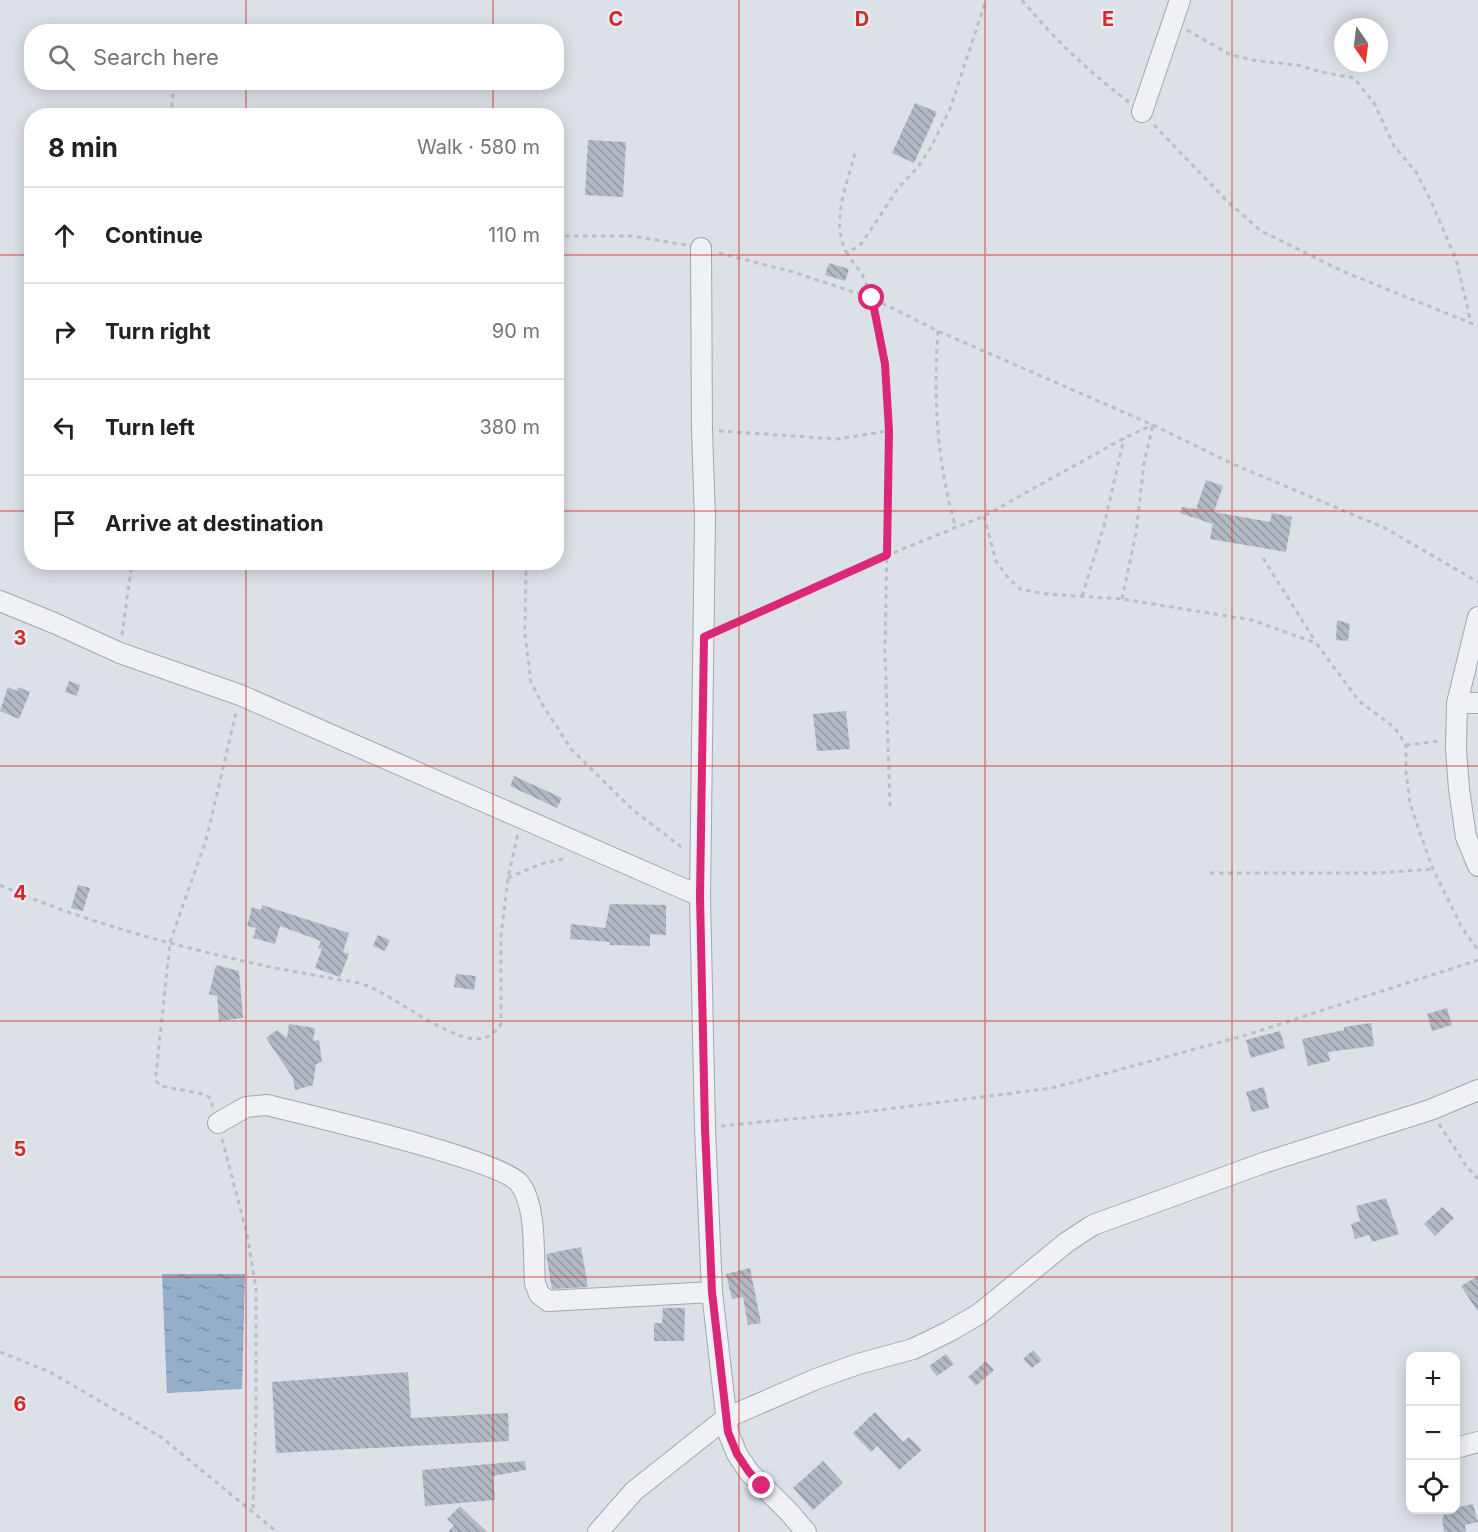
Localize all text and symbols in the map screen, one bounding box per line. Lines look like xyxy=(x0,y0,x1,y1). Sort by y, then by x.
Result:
text: C xyxy=(609,7,623,31)
text: D xyxy=(855,7,869,31)
text: E xyxy=(1102,7,1114,31)
north arrow xyxy=(1334,18,1388,72)
search box xyxy=(24,24,564,90)
icon: search xyxy=(45,41,78,74)
text: Search here xyxy=(93,44,219,70)
text: 8 min xyxy=(48,132,118,163)
text: Walk · 580 m xyxy=(417,135,540,159)
icon: ahead xyxy=(48,219,81,252)
text: Continue xyxy=(105,222,203,248)
text: 110 m xyxy=(488,223,540,247)
route start xyxy=(858,284,884,310)
icon: right xyxy=(48,315,81,348)
text: Turn right xyxy=(105,318,211,344)
text: 90 m xyxy=(492,319,540,343)
icon: left xyxy=(48,411,81,444)
text: Turn left xyxy=(105,414,195,440)
text: 380 m xyxy=(480,415,540,439)
icon: arrive xyxy=(48,507,81,540)
text: Arrive at destination xyxy=(105,510,324,536)
text: 3 xyxy=(14,626,26,650)
text: 4 xyxy=(13,881,27,905)
text: 5 xyxy=(14,1137,26,1161)
map controls xyxy=(1406,1352,1460,1514)
button: + xyxy=(1406,1352,1460,1406)
text: 6 xyxy=(14,1392,27,1416)
button: − xyxy=(1406,1406,1460,1460)
button: locate xyxy=(1406,1460,1460,1514)
route end xyxy=(748,1472,774,1498)

